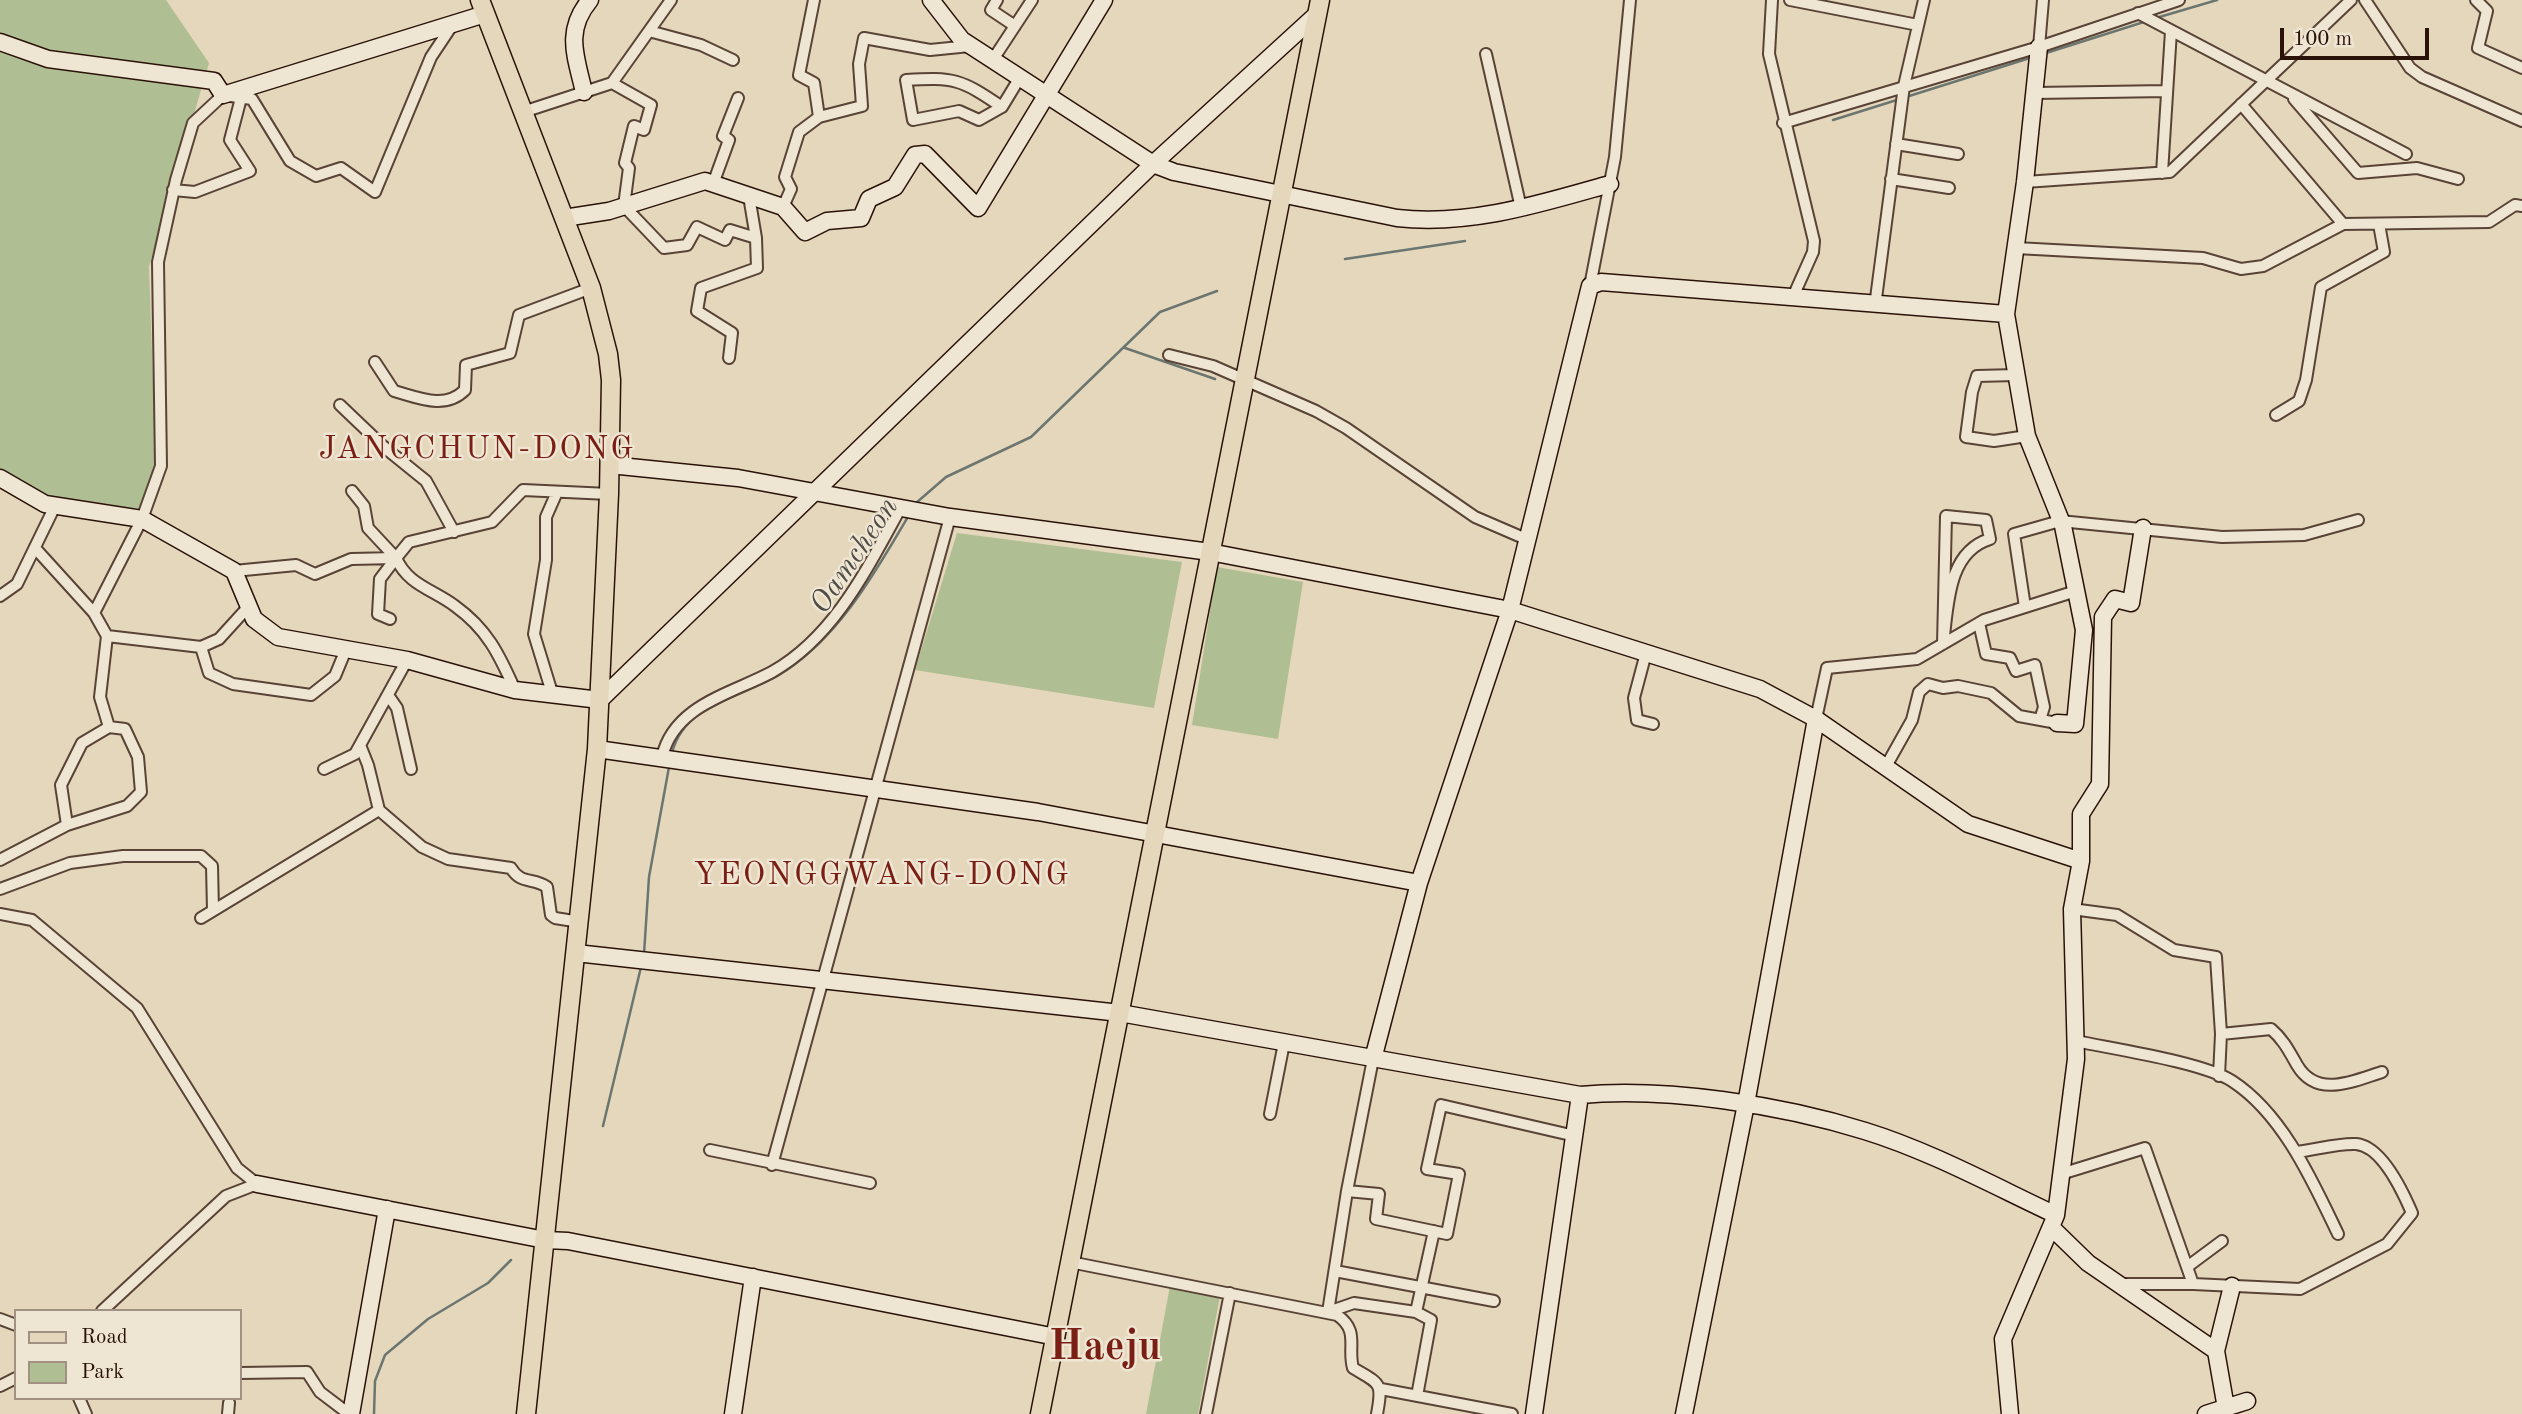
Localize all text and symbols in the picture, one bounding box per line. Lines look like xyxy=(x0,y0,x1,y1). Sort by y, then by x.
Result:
scale bar xyxy=(2284,14,2433,58)
text: 100 m xyxy=(2293,29,2352,50)
district label: JANGCHUN-DONG xyxy=(320,431,634,469)
water label: Oamcheon xyxy=(803,491,907,621)
district label: YEONGGWANG-DONG xyxy=(695,857,1069,895)
legend xyxy=(14,1309,242,1400)
district label: Haeju xyxy=(1049,1323,1161,1373)
text: Road xyxy=(81,1327,128,1348)
text: Park xyxy=(81,1362,124,1383)

